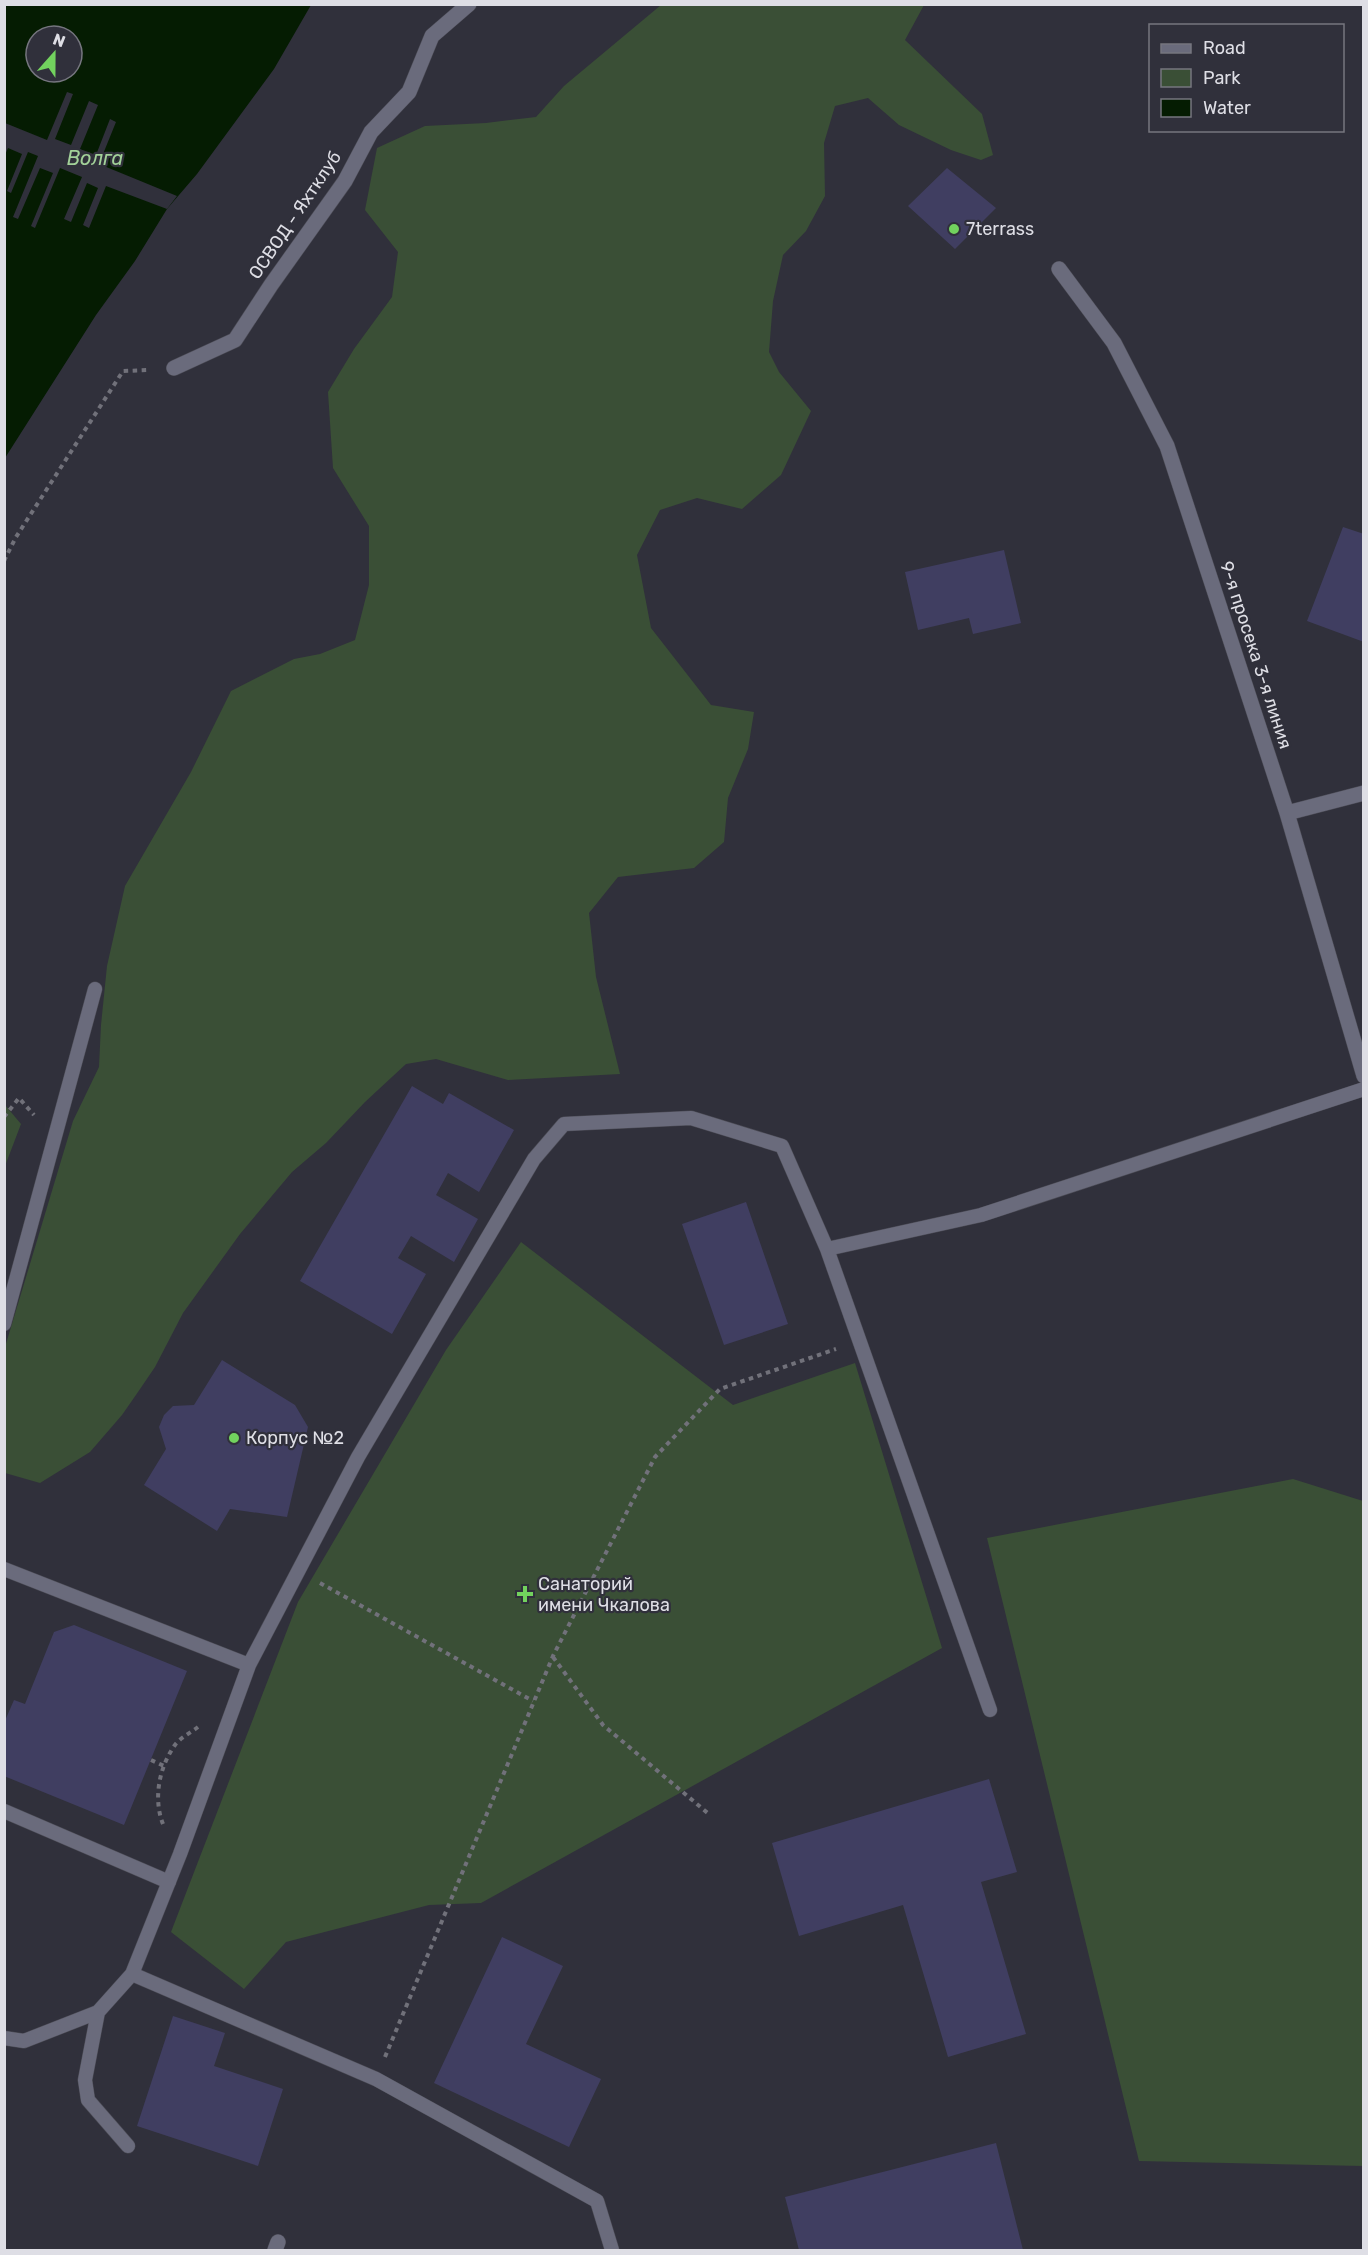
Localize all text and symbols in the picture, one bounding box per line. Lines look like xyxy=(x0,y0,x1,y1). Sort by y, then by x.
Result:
north arrow xyxy=(24,24,84,84)
legend xyxy=(1149,24,1344,132)
text: N xyxy=(50,30,68,51)
text: Road xyxy=(1203,37,1246,59)
text: Park xyxy=(1203,67,1241,89)
text: Water xyxy=(1203,97,1251,119)
water label: Волга xyxy=(67,146,124,170)
street label: ОСВОД - Яхтклуб xyxy=(244,147,346,283)
place label: 7terrass xyxy=(966,218,1034,240)
marker: 7terrass xyxy=(947,222,961,236)
street label: 9-я просека 3-я линия xyxy=(1215,558,1297,752)
place label: Корпус №2 xyxy=(246,1427,344,1449)
marker: Корпус №2 xyxy=(227,1431,241,1445)
place label: Санаторий имени Чкалова xyxy=(538,1573,670,1616)
marker: Санаторий имени Чкалова xyxy=(516,1585,534,1603)

